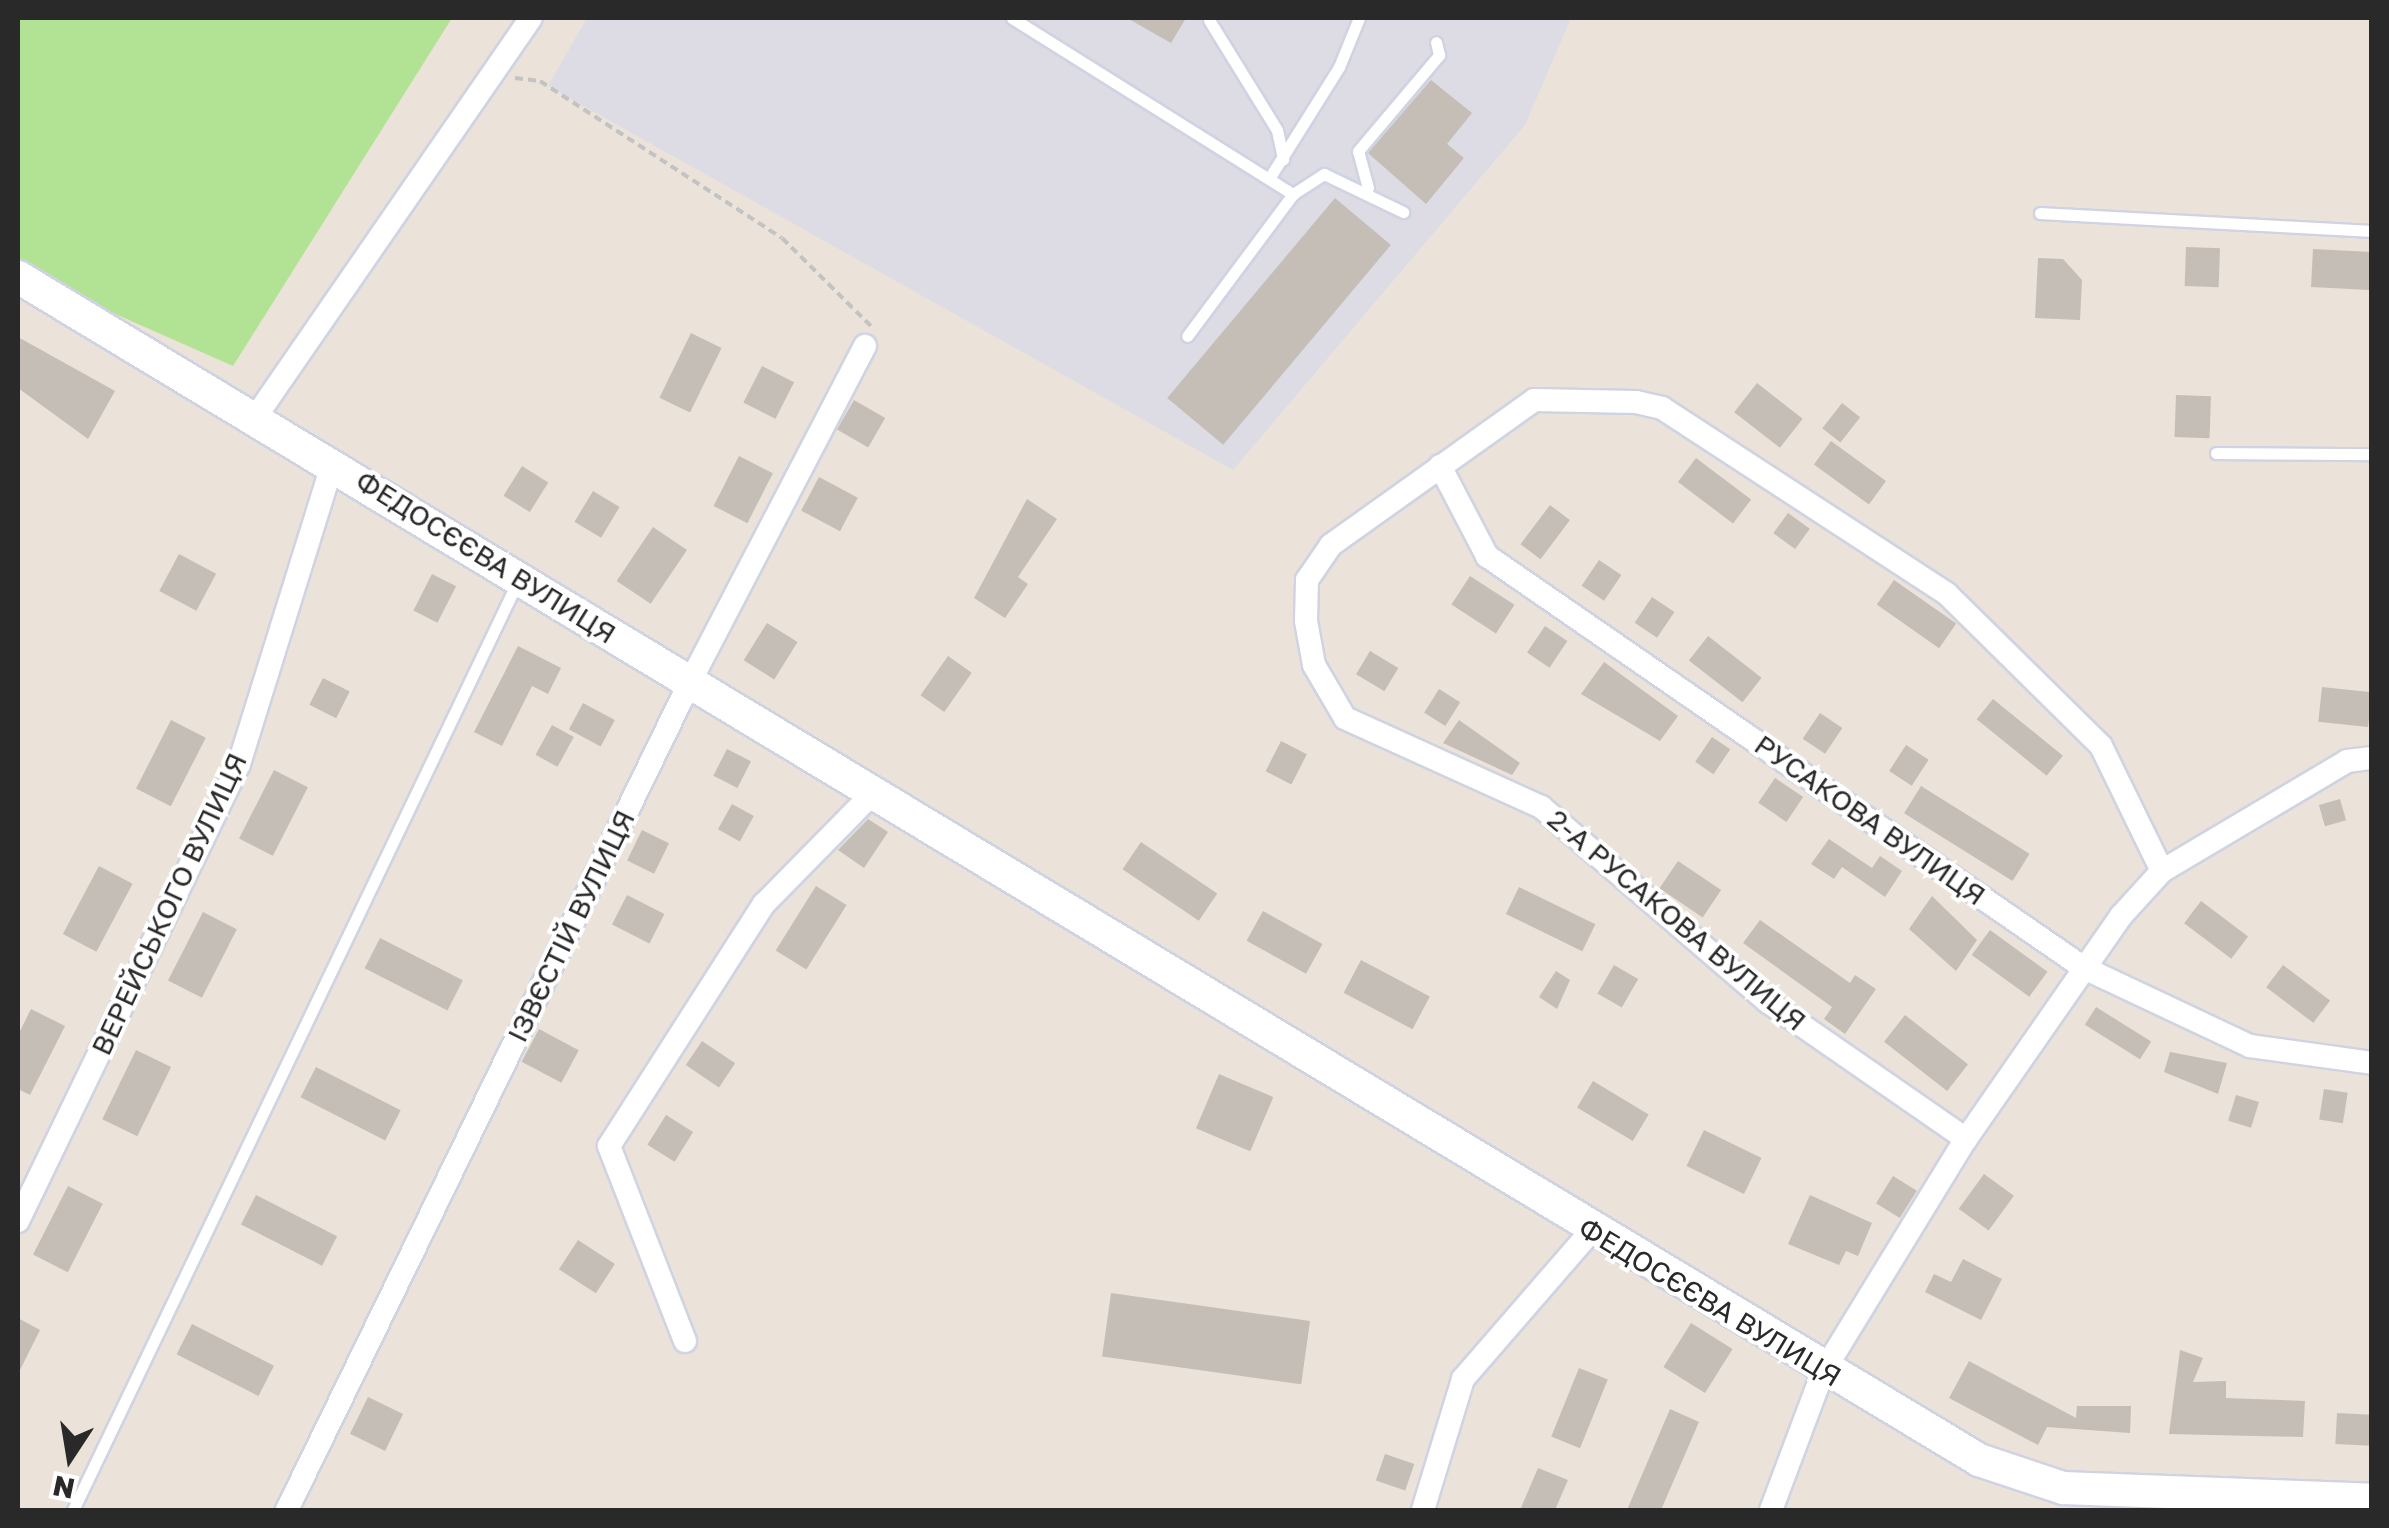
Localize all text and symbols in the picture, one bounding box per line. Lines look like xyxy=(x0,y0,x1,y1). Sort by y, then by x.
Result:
street label: ФЕДОСЄЄВА ВУЛИЦЯ xyxy=(350,463,622,651)
street label: РУСАКОВА ВУЛИЦЯ xyxy=(1748,728,1992,912)
street label: ВЕРЕЙСЬКОГО ВУЛИЦЯ xyxy=(84,748,254,1060)
street label: 2-А РУСАКОВА ВУЛИЦЯ xyxy=(1541,802,1813,1038)
street label: ІЗВЄСТІЙ ВУЛИЦЯ xyxy=(500,804,642,1048)
street label: ФЕДОСЄЄВА ВУЛИЦЯ xyxy=(1573,1210,1847,1394)
north arrow xyxy=(20,1408,120,1508)
text: N xyxy=(50,1469,77,1506)

